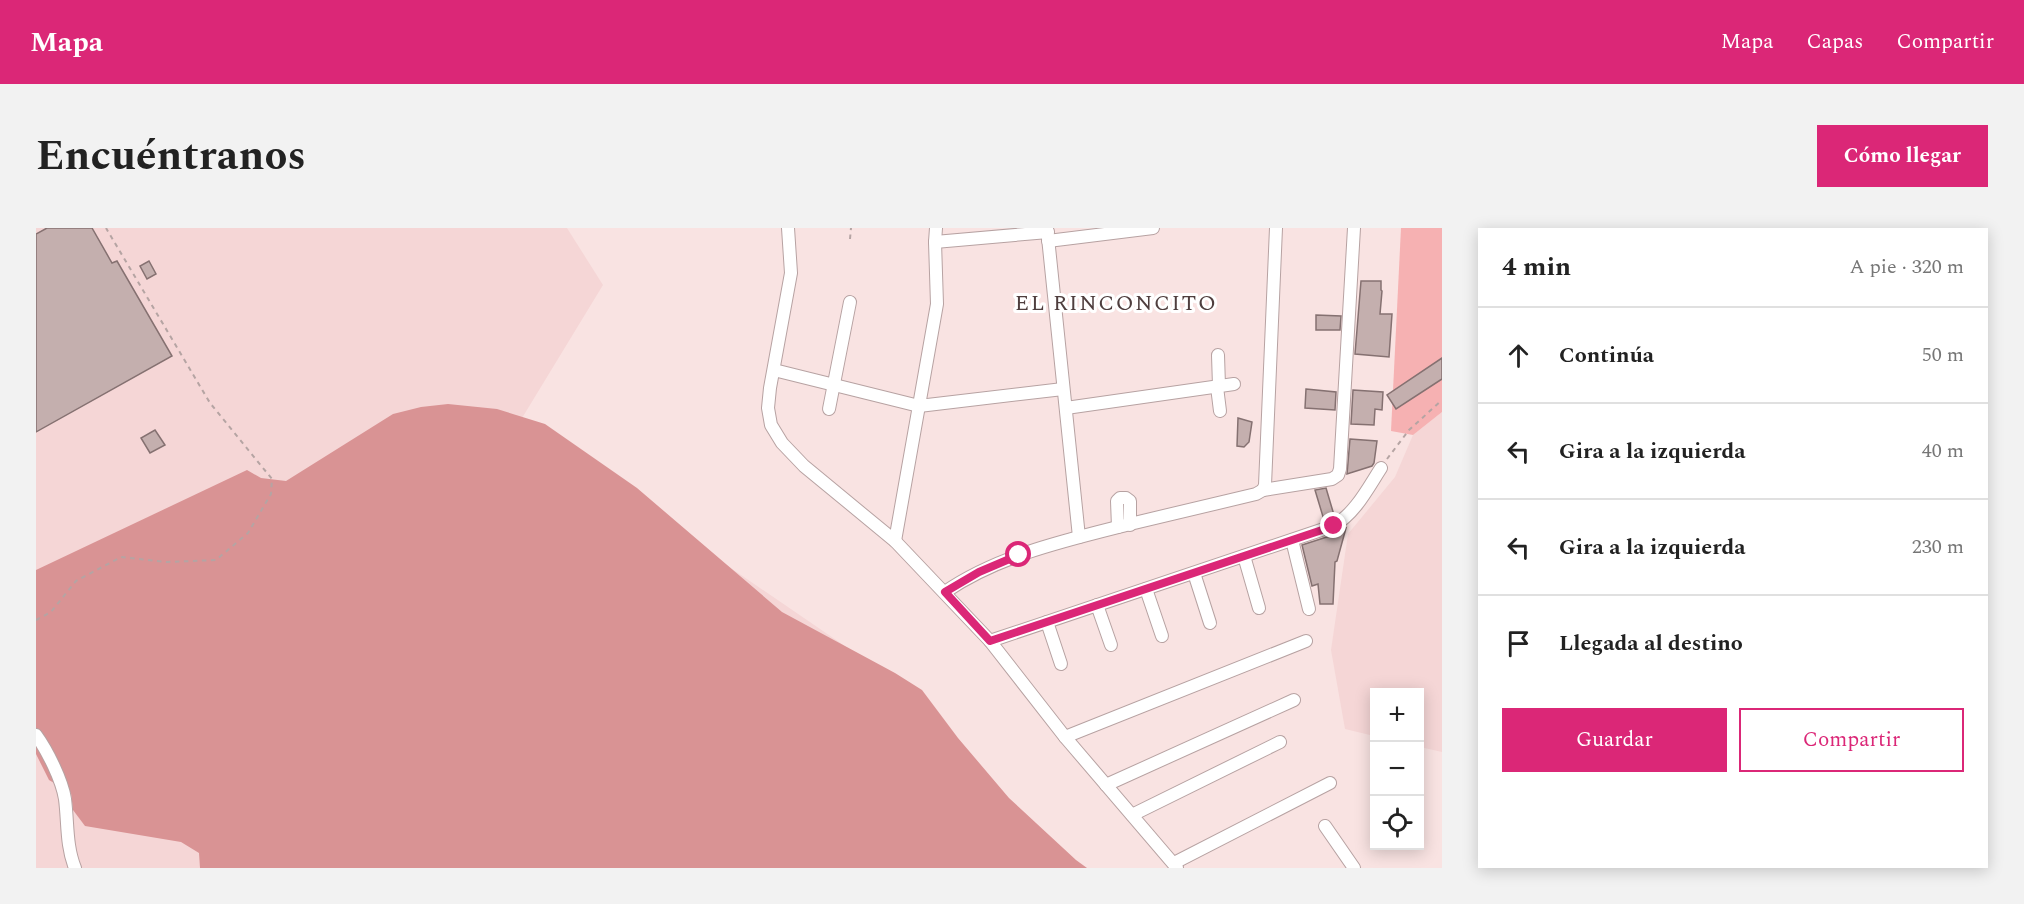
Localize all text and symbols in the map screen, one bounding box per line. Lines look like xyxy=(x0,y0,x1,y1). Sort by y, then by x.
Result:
text: Mapa xyxy=(30,21,103,64)
text: Mapa xyxy=(1721,26,1774,58)
text: Capas xyxy=(1807,26,1863,58)
text: Compartir xyxy=(1896,26,1994,58)
text: Encuéntranos xyxy=(36,125,306,188)
button: Cómo llegar xyxy=(1817,125,1988,187)
text: 4 min xyxy=(1502,247,1571,287)
text: A pie · 320 m xyxy=(1850,252,1964,282)
district label: EL RINCONCITO xyxy=(1015,287,1217,320)
icon: ahead xyxy=(1502,339,1535,372)
text: Continúa xyxy=(1559,339,1654,372)
text: 50 m xyxy=(1922,340,1964,370)
icon: left xyxy=(1502,435,1535,468)
text: Gira a la izquierda xyxy=(1559,435,1746,468)
text: 40 m xyxy=(1922,436,1964,466)
route end xyxy=(1320,512,1346,538)
icon: left xyxy=(1502,531,1535,564)
text: Gira a la izquierda xyxy=(1559,531,1746,564)
text: 230 m xyxy=(1912,532,1964,562)
route start xyxy=(1005,541,1031,567)
icon: arrive xyxy=(1502,627,1535,660)
text: Llegada al destino xyxy=(1559,627,1743,660)
map controls xyxy=(1370,688,1424,850)
button: + xyxy=(1370,688,1424,742)
button: Guardar xyxy=(1502,708,1727,772)
button: Compartir xyxy=(1739,708,1964,772)
button: − xyxy=(1370,742,1424,796)
button: locate xyxy=(1370,796,1424,850)

